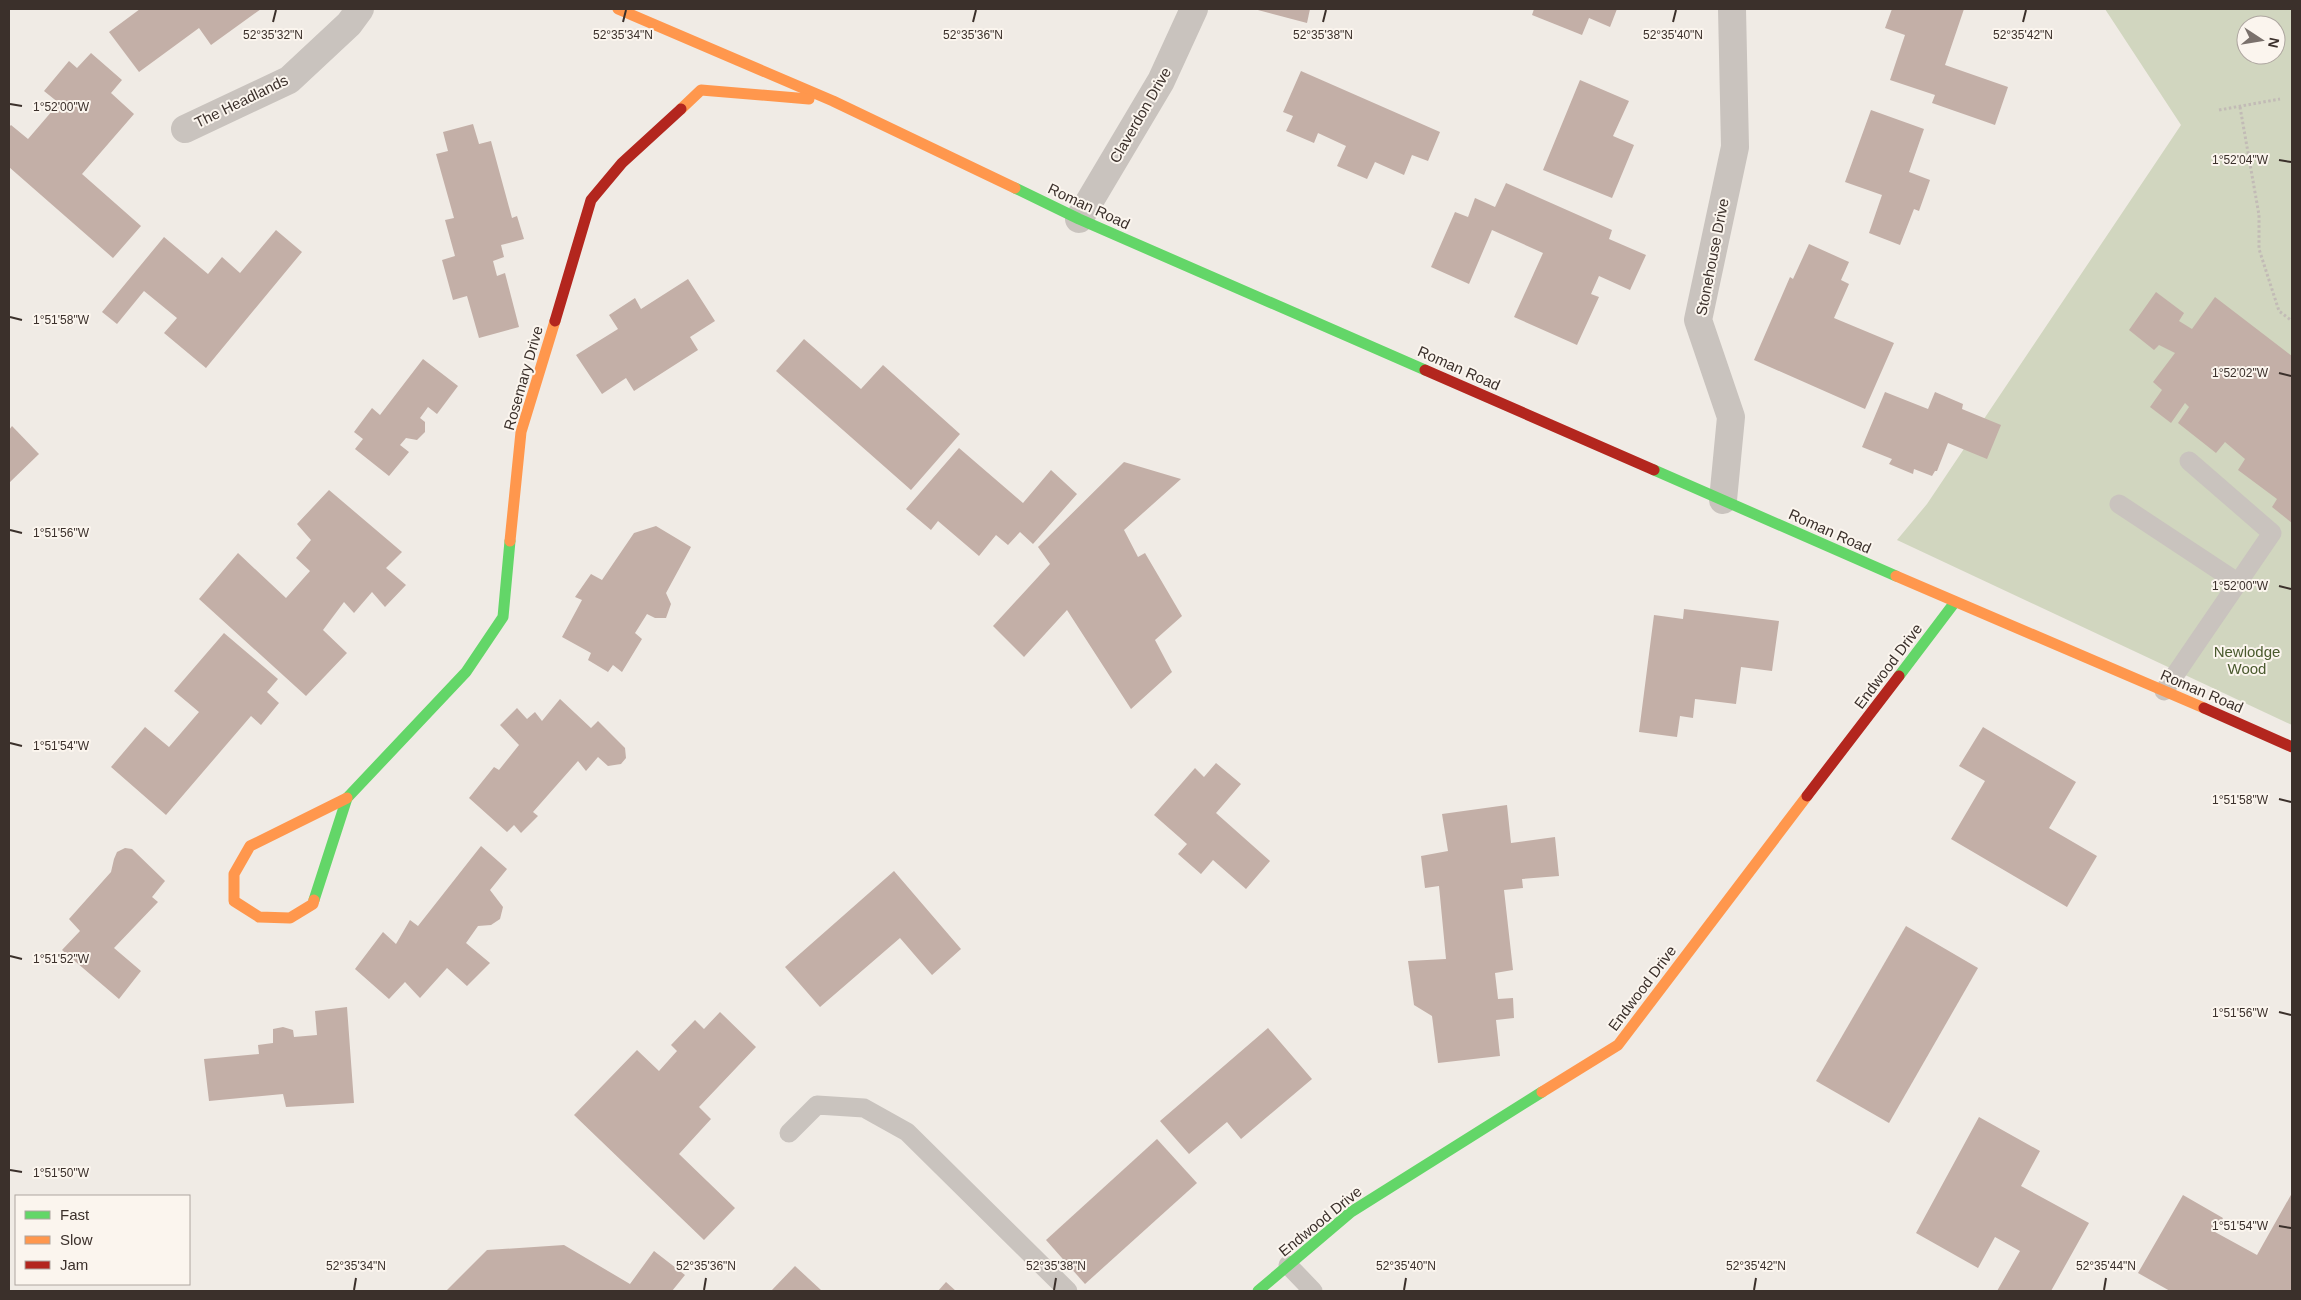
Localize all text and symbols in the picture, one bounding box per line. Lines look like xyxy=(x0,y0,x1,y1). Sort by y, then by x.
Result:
north arrow xyxy=(2236,15,2286,65)
text: 52°35'32"N xyxy=(243,28,303,42)
text: 52°35'34"N xyxy=(593,28,653,42)
text: 52°35'36"N xyxy=(943,28,1003,42)
text: 52°35'38"N xyxy=(1293,28,1353,42)
text: 52°35'40"N xyxy=(1643,28,1703,42)
text: 52°35'42"N xyxy=(1993,28,2053,42)
text: N xyxy=(2265,36,2283,49)
street label: Claverdon Drive xyxy=(1106,64,1174,166)
street label: The Headlands xyxy=(192,71,290,131)
text: 1°52'00"W xyxy=(33,100,90,114)
text: 1°52'04"W xyxy=(2212,153,2269,167)
street label: Roman Road xyxy=(1045,180,1133,232)
street label: Stonehouse Drive xyxy=(1692,197,1732,317)
text: 1°51'58"W xyxy=(33,313,90,327)
street label: Rosemary Drive xyxy=(500,324,546,432)
street label: Roman Road xyxy=(1415,342,1503,394)
text: 1°52'02"W xyxy=(2212,366,2269,380)
street label: Roman Road xyxy=(1786,505,1874,557)
text: 1°51'56"W xyxy=(33,526,90,540)
text: 1°52'00"W xyxy=(2212,579,2269,593)
street label: Endwood Drive xyxy=(1851,620,1925,712)
park label: Newlodge Wood xyxy=(2214,643,2280,677)
street label: Roman Road xyxy=(2158,666,2246,716)
text: 1°51'54"W xyxy=(33,739,90,753)
text: 1°51'58"W xyxy=(2212,793,2269,807)
street label: Endwood Drive xyxy=(1605,942,1679,1034)
text: 1°51'52"W xyxy=(33,952,90,966)
text: 1°51'56"W xyxy=(2212,1006,2269,1020)
text: 1°51'50"W xyxy=(33,1166,90,1180)
street label: Endwood Drive xyxy=(1275,1182,1365,1260)
legend xyxy=(15,1195,190,1285)
text: Fast xyxy=(60,1206,90,1223)
text: 1°51'54"W xyxy=(2212,1219,2269,1233)
text: Slow xyxy=(60,1231,93,1248)
text: Jam xyxy=(60,1256,88,1273)
text: 52°35'34"N xyxy=(326,1259,386,1273)
text: 52°35'36"N xyxy=(676,1259,736,1273)
text: 52°35'38"N xyxy=(1026,1259,1086,1273)
text: 52°35'40"N xyxy=(1376,1259,1436,1273)
text: 52°35'42"N xyxy=(1726,1259,1786,1273)
text: 52°35'44"N xyxy=(2076,1259,2136,1273)

